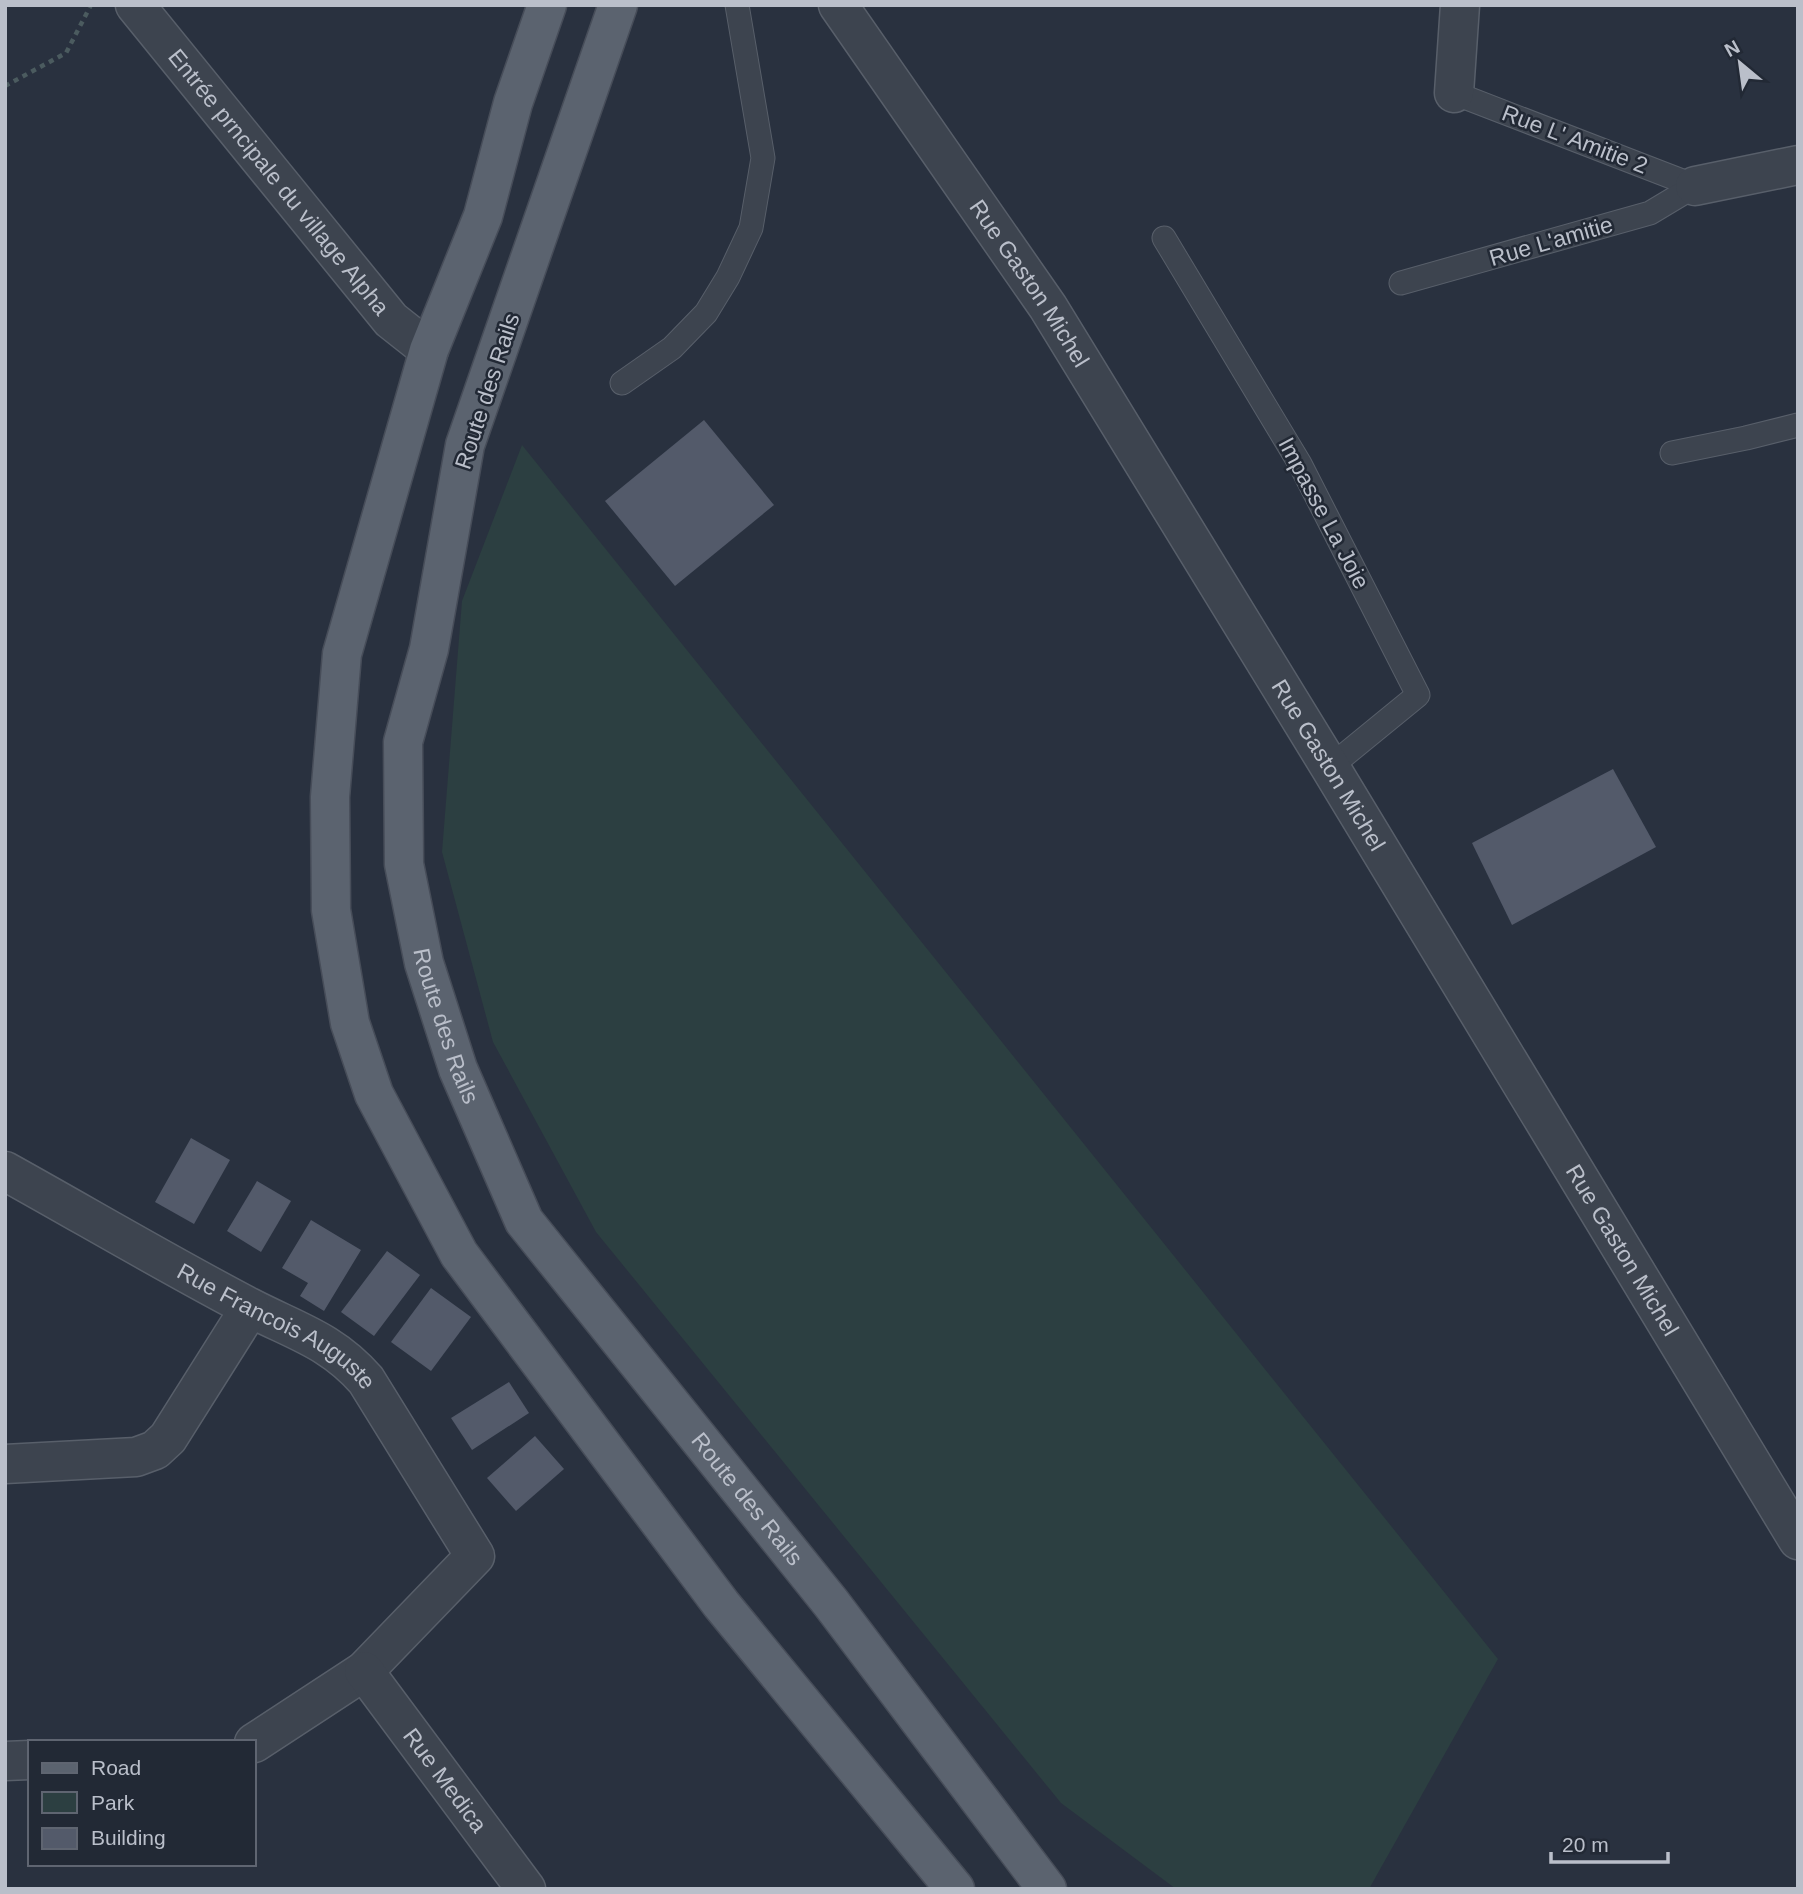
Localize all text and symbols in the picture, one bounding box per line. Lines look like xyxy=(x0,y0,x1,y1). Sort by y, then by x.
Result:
north arrow xyxy=(1705,28,1775,98)
text: N xyxy=(1721,36,1743,61)
street label: Entrée prncipale du village Alpha xyxy=(163,44,395,320)
street label: Rue L' Amitie 2 xyxy=(1498,99,1652,179)
street label: Rue Gaston Michel xyxy=(964,195,1095,372)
street label: Rue L'amitie xyxy=(1486,211,1616,271)
street label: Route des Rails xyxy=(450,310,524,472)
street label: Impasse La Joie xyxy=(1273,433,1375,593)
street label: Rue Gaston Michel xyxy=(1267,675,1391,855)
street label: Route des Rails xyxy=(408,946,484,1108)
street label: Rue Gaston Michel xyxy=(1561,1160,1684,1340)
street label: Rue Francois Auguste xyxy=(173,1258,381,1393)
street label: Route des Rails xyxy=(686,1427,808,1570)
street label: Rue Medica xyxy=(398,1723,492,1837)
legend xyxy=(28,1740,256,1866)
text: Road xyxy=(91,1756,141,1779)
text: Park xyxy=(91,1791,135,1814)
scale bar xyxy=(1551,1820,1668,1864)
text: Building xyxy=(91,1826,166,1849)
text: 20 m xyxy=(1562,1833,1609,1856)

